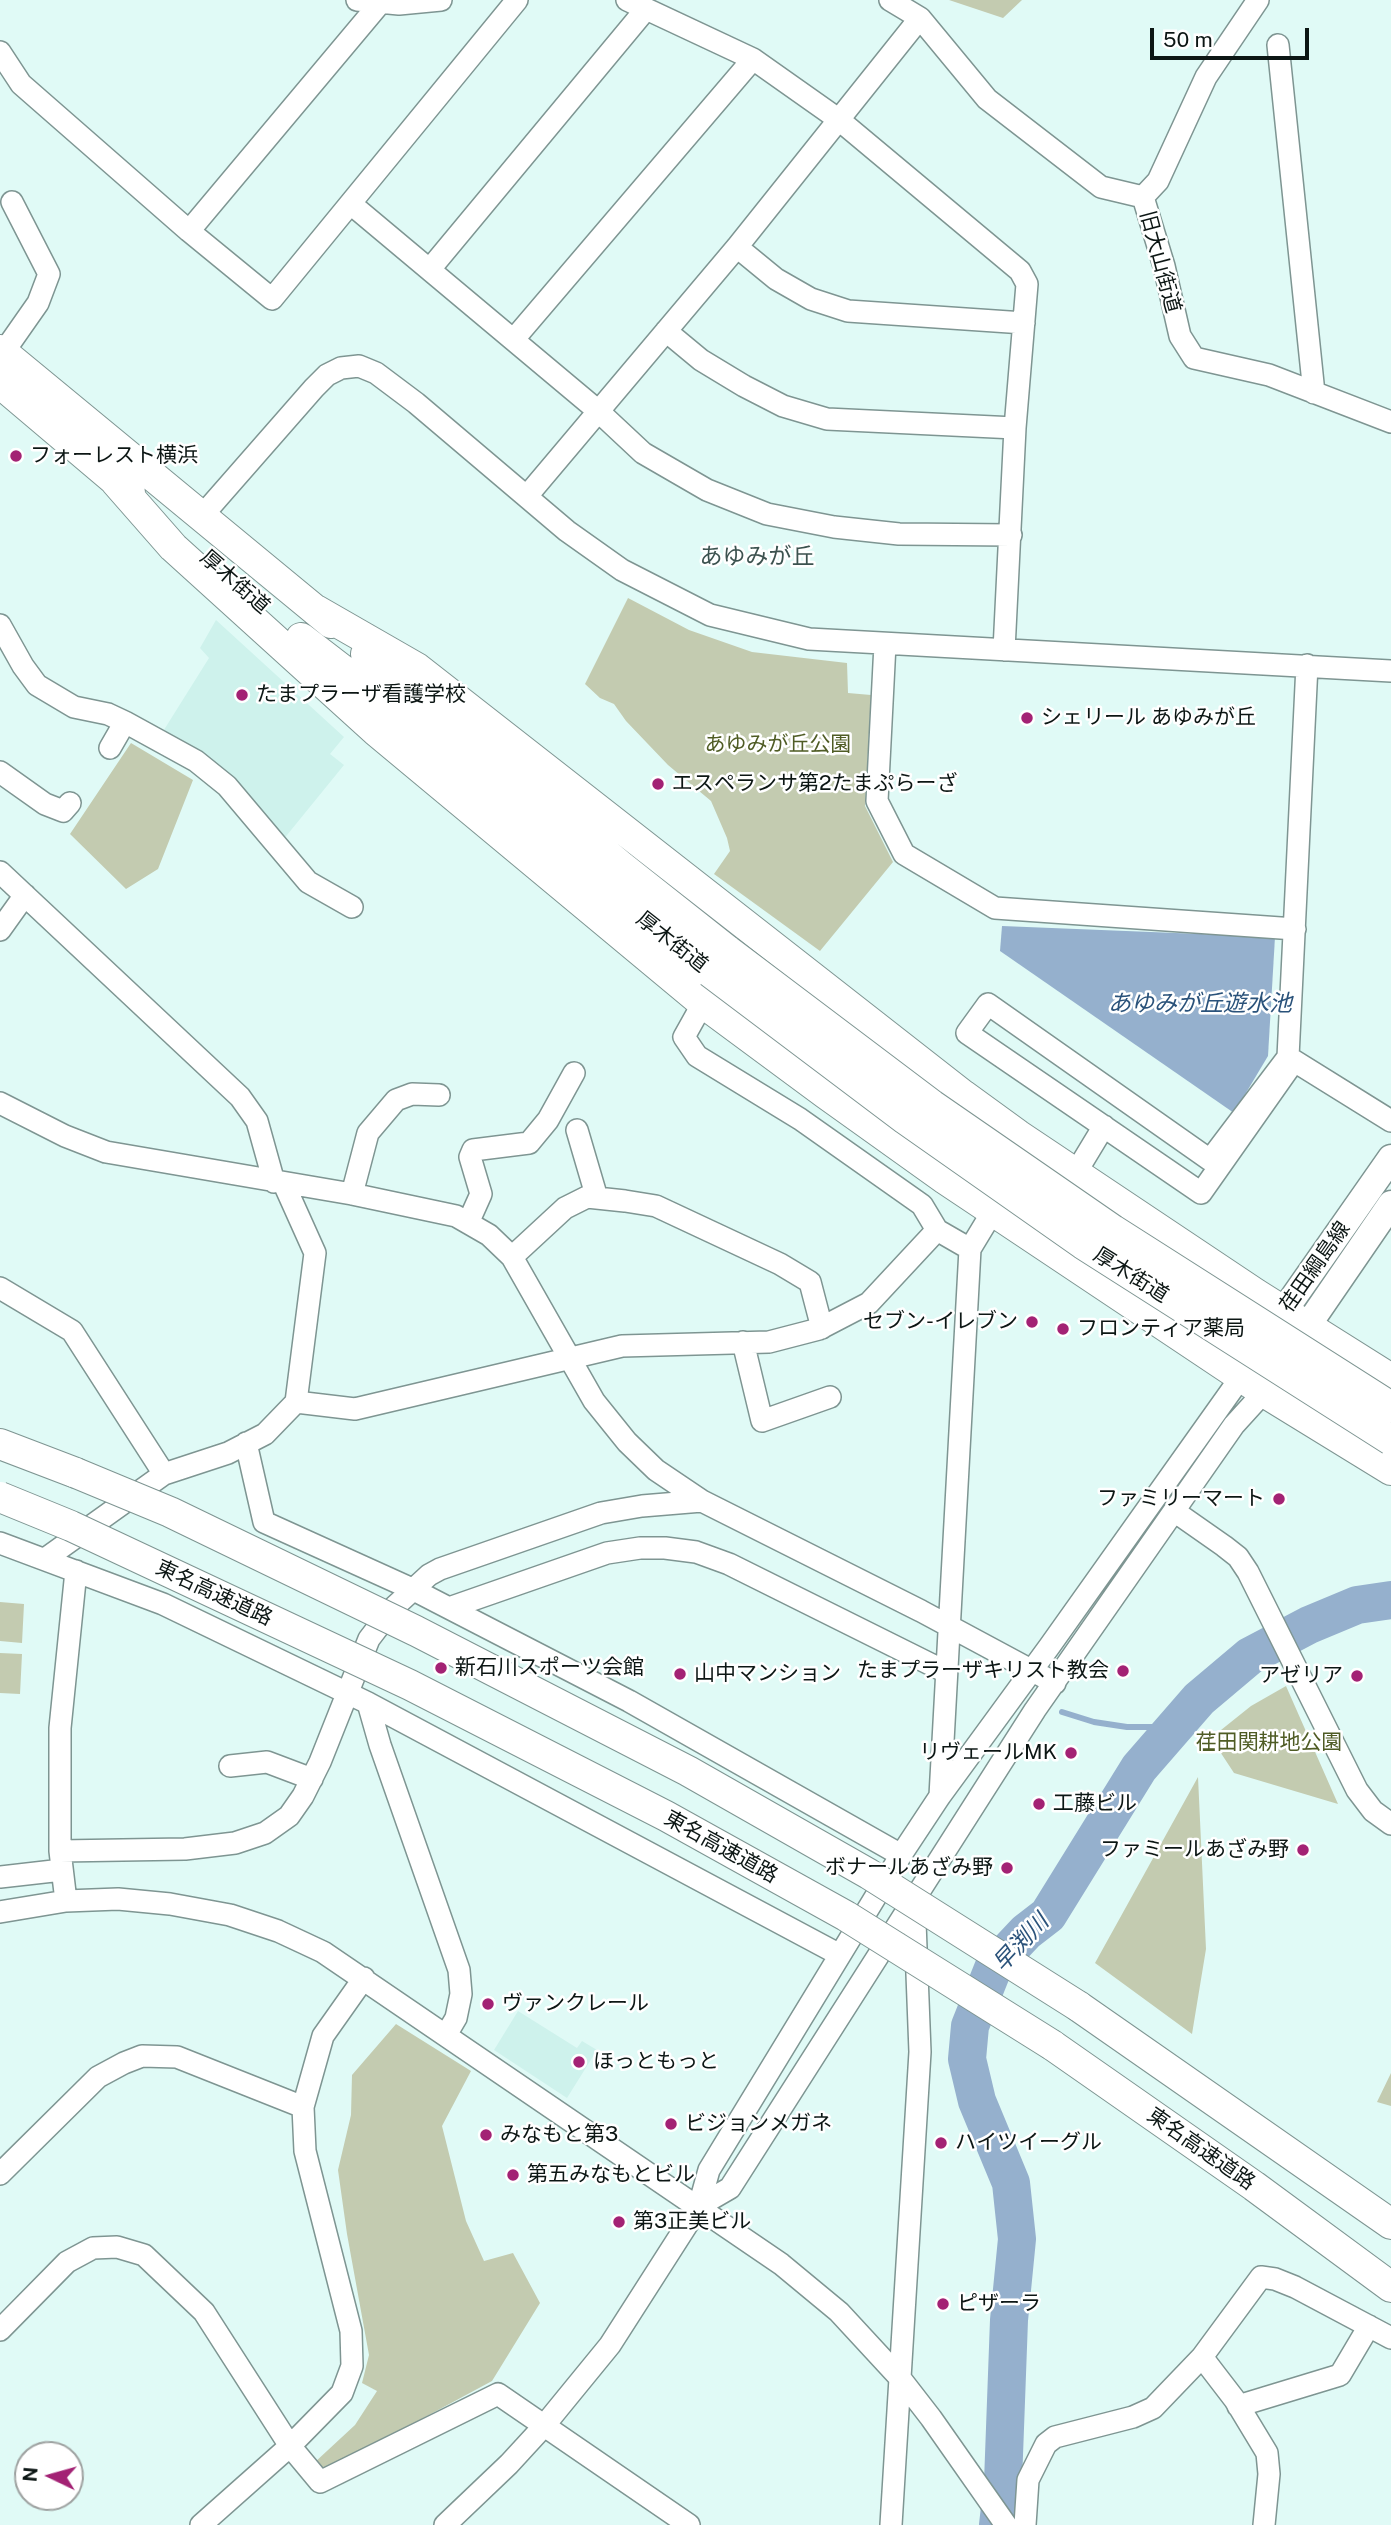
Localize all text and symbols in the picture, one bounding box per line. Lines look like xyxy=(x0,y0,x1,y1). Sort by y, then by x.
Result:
scale bar xyxy=(1153,14,1312,58)
text: 50 m xyxy=(1163,27,1213,52)
street label: 旧大山街道 xyxy=(1134,208,1186,316)
place label: フォーレスト横浜 xyxy=(30,443,198,469)
marker: フォーレスト横浜 xyxy=(8,448,24,464)
district label: あゆみが丘 xyxy=(700,543,814,571)
street label: 厚木街道 xyxy=(195,545,275,619)
place label: たまプラーザ看護学校 xyxy=(256,682,466,708)
marker: たまプラーザ看護学校 xyxy=(234,687,250,703)
place label: シェリール あゆみが丘 xyxy=(1041,705,1256,731)
marker: シェリール あゆみが丘 xyxy=(1019,710,1035,726)
park label: あゆみが丘公園 xyxy=(705,732,851,758)
place label: エスペランサ第2たまぷらーざ xyxy=(672,771,958,797)
marker: エスペランサ第2たまぷらーざ xyxy=(650,776,666,792)
street label: 厚木街道 xyxy=(631,906,713,978)
water label: あゆみが丘遊水池 xyxy=(1108,990,1292,1018)
street label: 荏田綱島線 xyxy=(1275,1217,1355,1317)
street label: 厚木街道 xyxy=(1089,1242,1173,1308)
place label: セブン-イレブン xyxy=(863,1309,1018,1335)
marker: セブン-イレブン xyxy=(1024,1314,1040,1330)
place label: フロンティア薬局 xyxy=(1077,1316,1245,1342)
marker: フロンティア薬局 xyxy=(1055,1321,1071,1337)
place label: ファミリーマート xyxy=(1097,1486,1265,1512)
marker: ファミリーマート xyxy=(1271,1491,1287,1507)
street label: 東名高速道路 xyxy=(152,1555,276,1631)
place label: 新石川スポーツ会館 xyxy=(455,1655,644,1681)
place label: たまプラーザキリスト教会 xyxy=(857,1658,1109,1684)
marker: 新石川スポーツ会館 xyxy=(433,1660,449,1676)
place label: 山中マンション xyxy=(694,1661,841,1687)
marker: たまプラーザキリスト教会 xyxy=(1115,1663,1131,1679)
place label: アゼリア xyxy=(1259,1663,1343,1689)
marker: 山中マンション xyxy=(672,1666,688,1682)
marker: アゼリア xyxy=(1349,1668,1365,1684)
park label: 荏田関耕地公園 xyxy=(1196,1730,1342,1756)
place label: リヴェールMK xyxy=(919,1740,1057,1766)
marker: リヴェールMK xyxy=(1063,1745,1079,1761)
place label: 工藤ビル xyxy=(1053,1791,1137,1817)
marker: 工藤ビル xyxy=(1031,1796,1047,1812)
street label: 東名高速道路 xyxy=(660,1805,782,1889)
place label: ファミールあざみ野 xyxy=(1100,1837,1289,1863)
marker: ファミールあざみ野 xyxy=(1295,1842,1311,1858)
place label: ボナールあざみ野 xyxy=(825,1855,993,1881)
marker: ボナールあざみ野 xyxy=(999,1860,1015,1876)
water label: 早渕川 xyxy=(987,1908,1055,1978)
place label: ヴァンクレール xyxy=(502,1991,649,2017)
marker: ヴァンクレール xyxy=(480,1996,496,2012)
place label: ほっともっと xyxy=(593,2049,719,2075)
marker: ほっともっと xyxy=(571,2054,587,2070)
street label: 東名高速道路 xyxy=(1142,2103,1260,2195)
place label: ビジョンメガネ xyxy=(685,2111,832,2137)
marker: ビジョンメガネ xyxy=(663,2116,679,2132)
place label: みなもと第3 xyxy=(500,2122,618,2148)
marker: みなもと第3 xyxy=(478,2127,494,2143)
place label: ハイツイーグル xyxy=(955,2130,1102,2156)
marker: ハイツイーグル xyxy=(933,2135,949,2151)
place label: 第五みなもとビル xyxy=(527,2162,695,2188)
marker: 第五みなもとビル xyxy=(505,2167,521,2183)
place label: 第3正美ビル xyxy=(633,2209,751,2235)
marker: 第3正美ビル xyxy=(611,2214,627,2230)
place label: ピザーラ xyxy=(957,2291,1041,2317)
marker: ピザーラ xyxy=(935,2296,951,2312)
north arrow xyxy=(14,2441,84,2511)
text: N xyxy=(18,2466,42,2483)

